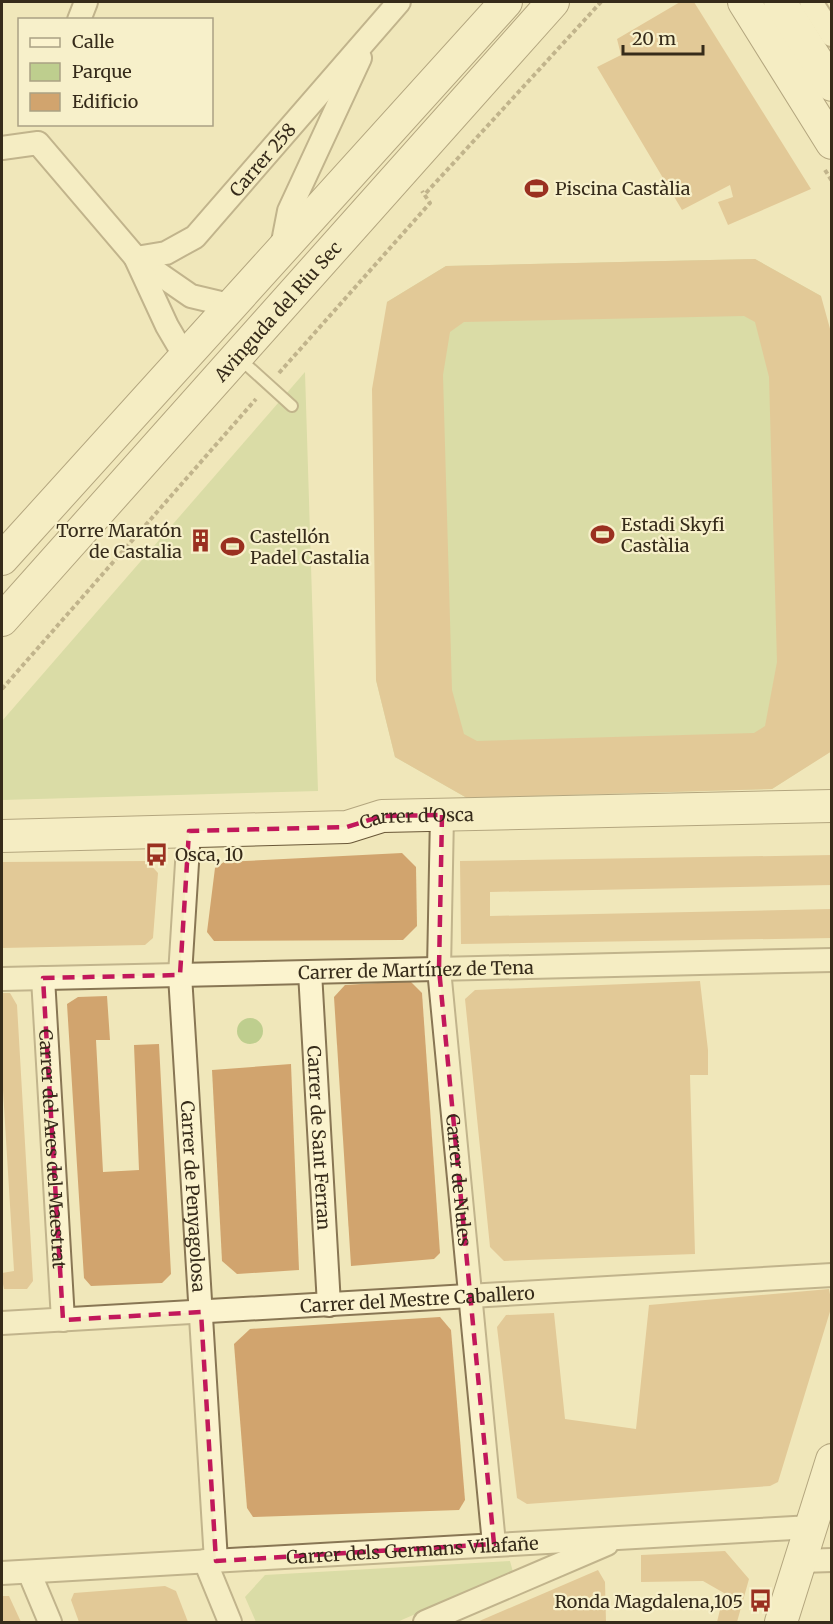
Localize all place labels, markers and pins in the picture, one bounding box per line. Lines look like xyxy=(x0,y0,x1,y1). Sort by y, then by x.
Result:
sports icon: Piscina Castàlia xyxy=(524,175,550,201)
place label: Piscina Castàlia xyxy=(555,177,691,200)
place label: Estadi Skyfi Castàlia xyxy=(621,513,725,557)
place label: Torre Maratón de Castalia xyxy=(56,519,182,563)
sports icon: Estadi Skyfi Castàlia xyxy=(590,521,616,547)
place label: Castellón Padel Castalia xyxy=(250,525,370,569)
building icon: Torre Maratón de Castalia xyxy=(187,527,213,553)
sports icon: Castellón Padel Castalia xyxy=(219,533,245,559)
bus stop icon: Osca, 10 xyxy=(144,841,170,867)
place label: Osca, 10 xyxy=(175,843,243,866)
bus stop icon: Ronda Magdalena,105 xyxy=(748,1588,774,1614)
place label: Ronda Magdalena,105 xyxy=(555,1590,743,1613)

